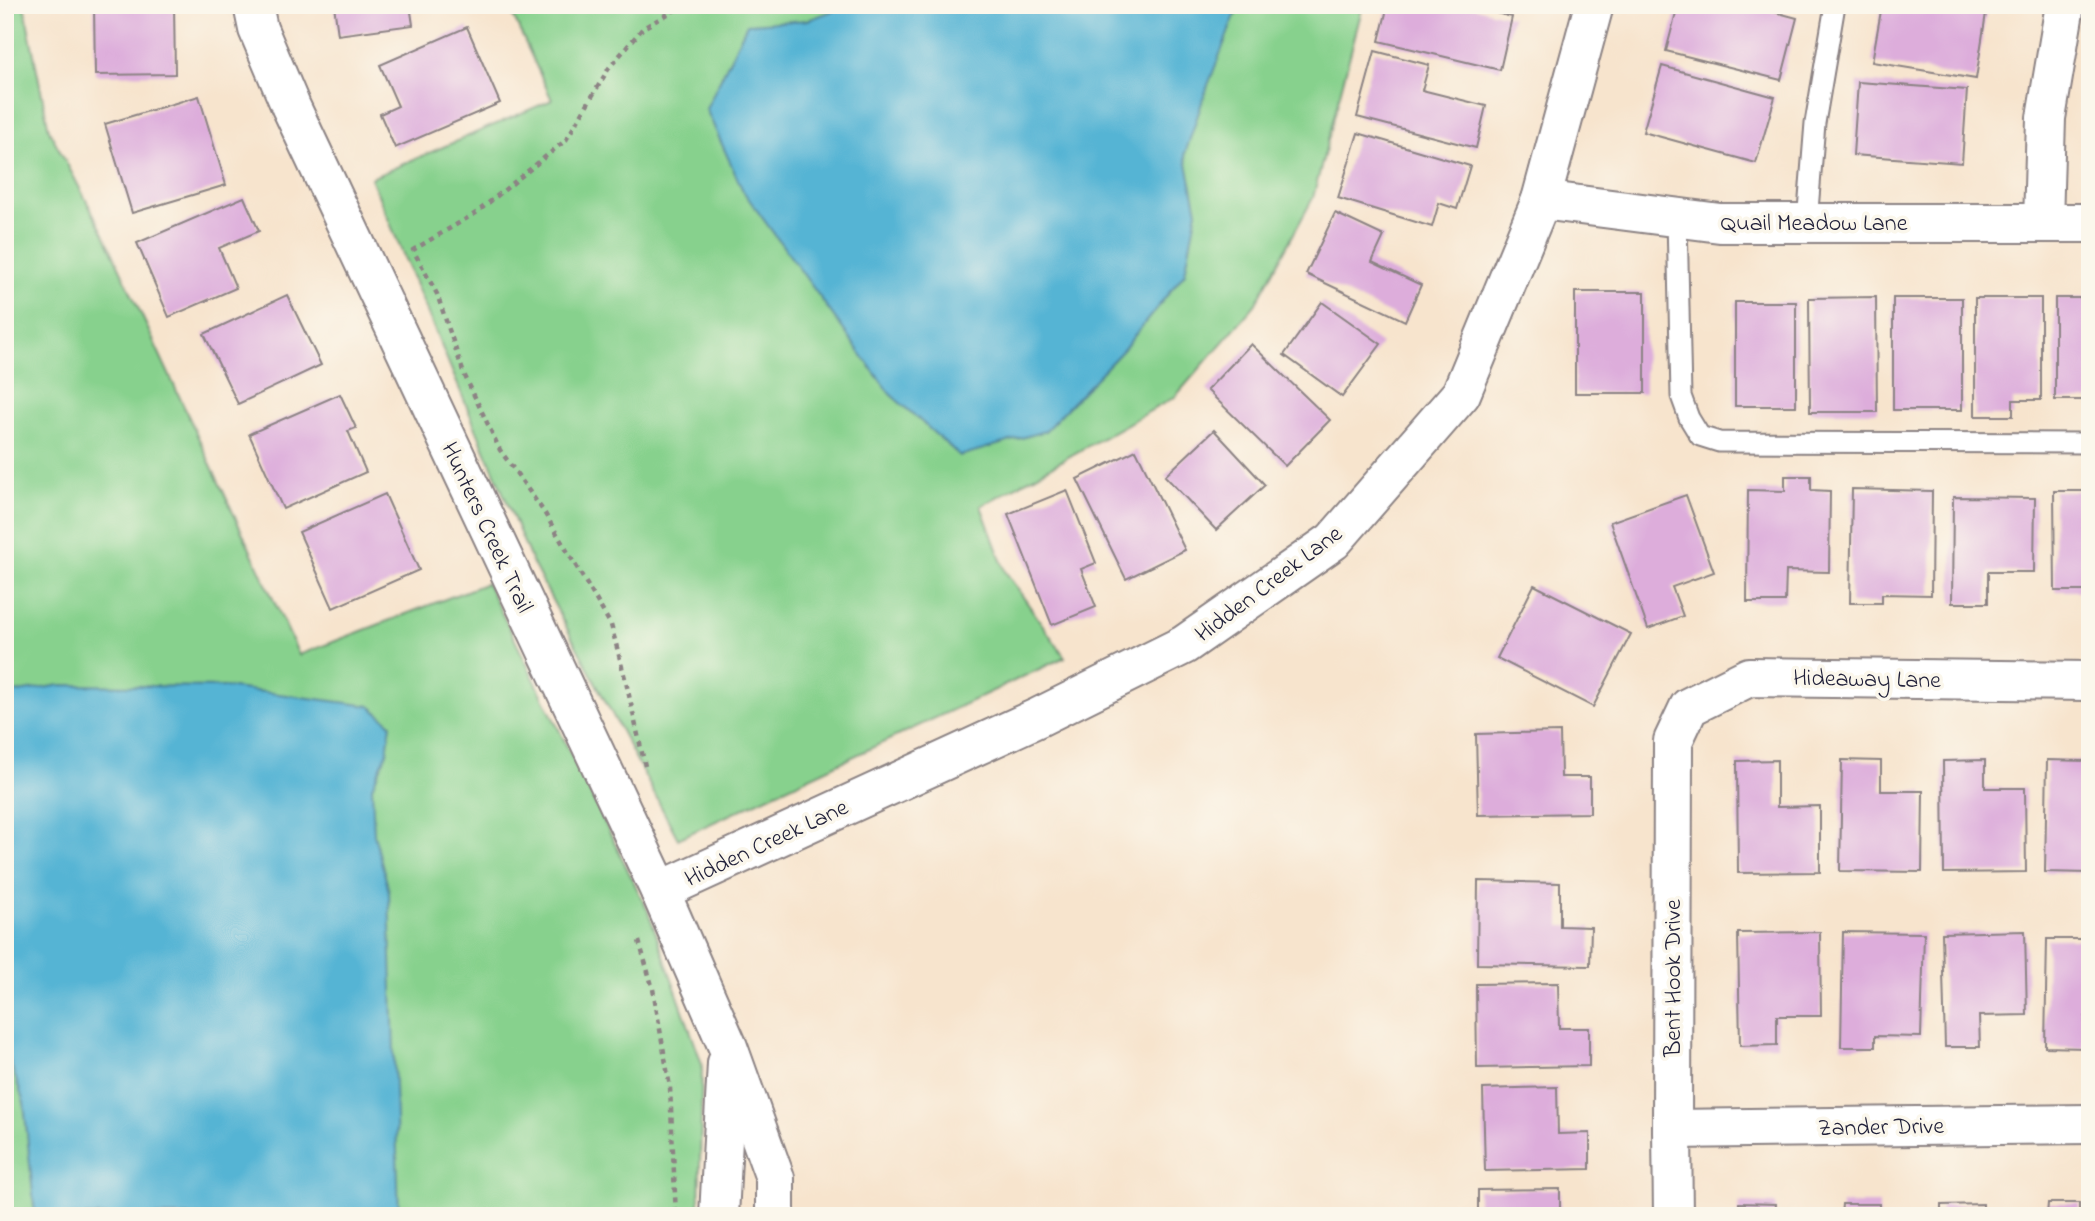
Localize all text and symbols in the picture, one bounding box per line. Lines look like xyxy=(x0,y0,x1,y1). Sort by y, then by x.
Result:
street label: Quail Meadow Lane xyxy=(1721,207,1908,242)
street label: Hunters Creek Trail xyxy=(431,437,541,619)
street label: Hidden Creek Lane xyxy=(1188,518,1351,652)
street label: Hideaway Lane xyxy=(1793,662,1941,700)
street label: Hidden Creek Lane xyxy=(680,791,855,898)
street label: Bent Hook Drive xyxy=(1657,899,1692,1058)
street label: Zander Drive xyxy=(1818,1110,1945,1147)

